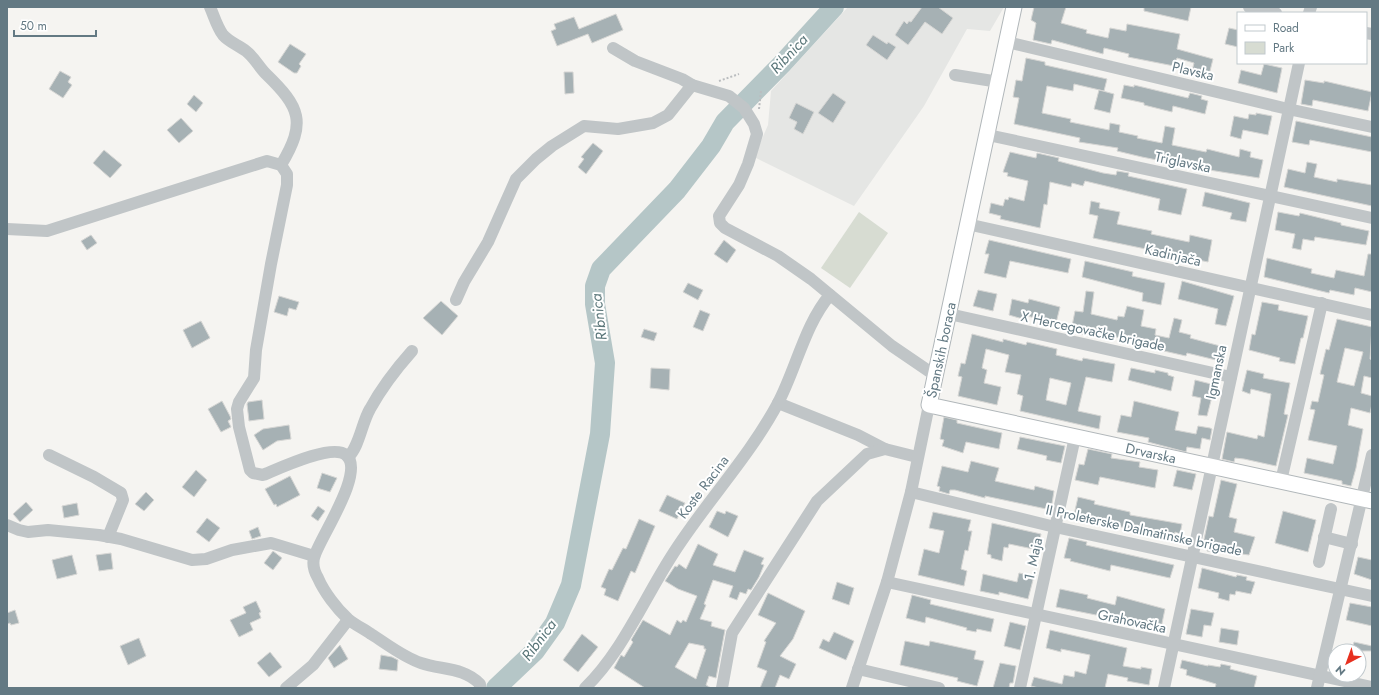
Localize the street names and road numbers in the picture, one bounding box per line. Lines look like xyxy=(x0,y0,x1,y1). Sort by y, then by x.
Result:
street label: Plavska xyxy=(1170,57,1216,85)
street label: Triglavska xyxy=(1153,146,1213,178)
street label: Kadinjača xyxy=(1143,239,1203,271)
street label: Španskih boraca xyxy=(921,300,961,400)
street label: X Hercegovačke brigade xyxy=(1019,306,1167,356)
street label: Igmanska xyxy=(1201,343,1231,401)
street label: Drvarska xyxy=(1124,438,1178,468)
street label: Koste Racina xyxy=(673,451,733,523)
street label: II Proleterske Dalmatinske brigade xyxy=(1044,499,1244,561)
street label: 1. Maja xyxy=(1019,536,1047,582)
street label: Grahovačka xyxy=(1096,604,1168,638)

